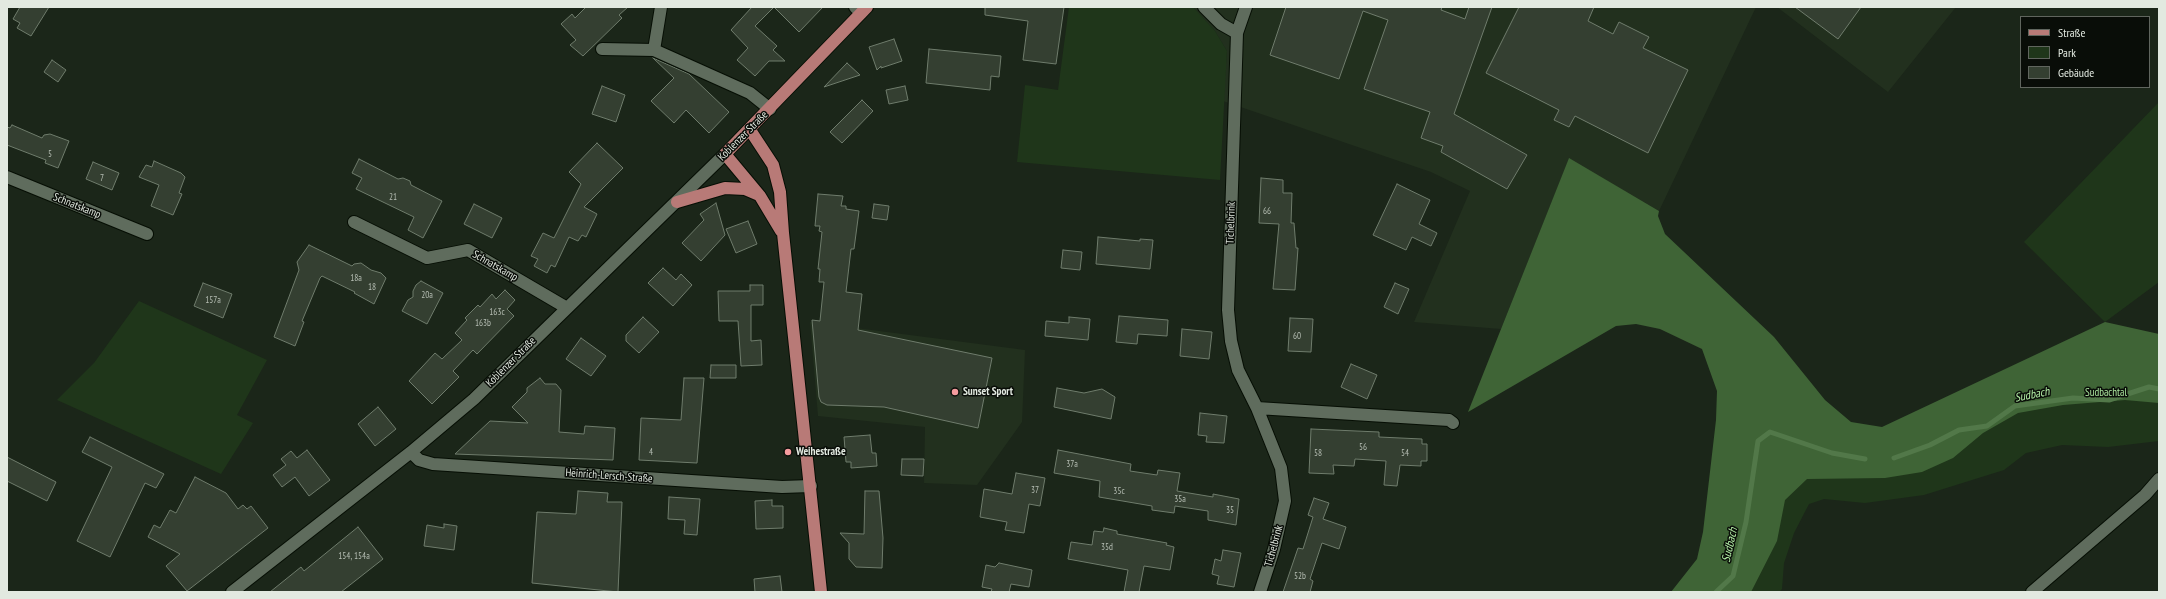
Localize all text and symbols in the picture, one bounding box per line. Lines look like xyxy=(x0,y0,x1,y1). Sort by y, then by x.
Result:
legend xyxy=(2020,16,2150,88)
text: Straße xyxy=(2058,25,2085,40)
text: Park xyxy=(2058,45,2076,60)
text: Gebäude xyxy=(2058,65,2094,80)
street label: Koblenzer Straße xyxy=(715,108,771,164)
house number: 5 xyxy=(48,149,52,159)
house number: 7 xyxy=(100,173,104,183)
street label: Schnatskamp xyxy=(51,191,103,221)
house number: 21 xyxy=(389,192,397,202)
street label: Tichelbrink xyxy=(1224,202,1238,244)
house number: 66 xyxy=(1263,206,1271,216)
street label: Schnatskamp xyxy=(470,248,520,284)
house number: 18a xyxy=(350,273,362,283)
house number: 18 xyxy=(368,282,376,292)
house number: 20a xyxy=(421,290,433,300)
house number: 157a xyxy=(205,295,221,305)
house number: 163c xyxy=(489,307,505,317)
house number: 163b xyxy=(475,318,491,328)
house number: 60 xyxy=(1293,331,1301,341)
street label: Koblenzer Straße xyxy=(483,334,539,390)
place label: Sunset Sport xyxy=(963,385,1013,399)
water label: Sudbach xyxy=(2013,385,2051,405)
park label: Sudbachtal xyxy=(2085,386,2127,400)
marker: Sunset Sport xyxy=(950,387,960,397)
house number: 56 xyxy=(1359,442,1367,452)
place label: Weihestraße xyxy=(796,445,846,459)
house number: 4 xyxy=(649,447,653,457)
marker: Weihestraße xyxy=(783,447,793,457)
house number: 58 xyxy=(1314,448,1322,458)
house number: 54 xyxy=(1401,448,1409,458)
house number: 37a xyxy=(1066,459,1078,469)
street label: Heinrich-Lersch-Straße xyxy=(565,466,653,486)
house number: 37 xyxy=(1031,485,1039,495)
house number: 35c xyxy=(1113,486,1125,496)
house number: 35a xyxy=(1174,494,1186,504)
house number: 35 xyxy=(1226,505,1234,515)
street label: Tichelbrink xyxy=(1262,524,1286,568)
water label: Sudbach xyxy=(1719,526,1741,564)
house number: 35d xyxy=(1101,542,1113,552)
house number: 154, 154a xyxy=(338,551,370,561)
house number: 52b xyxy=(1294,571,1306,581)

